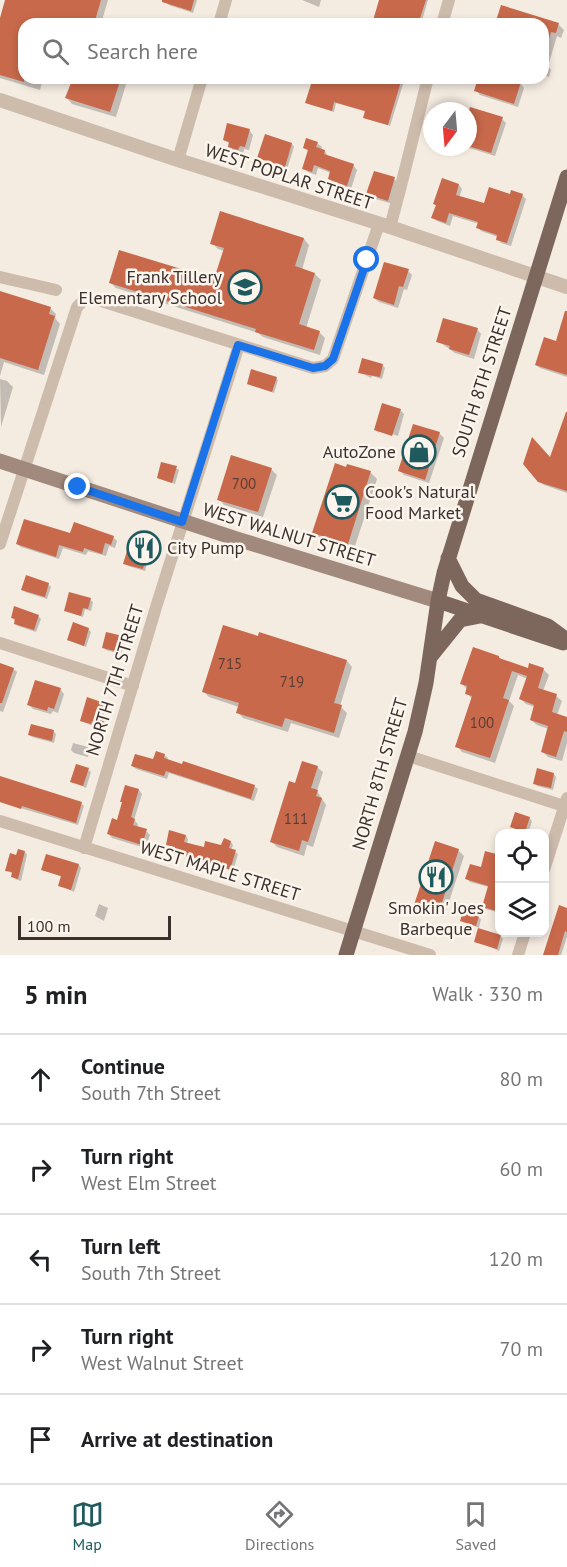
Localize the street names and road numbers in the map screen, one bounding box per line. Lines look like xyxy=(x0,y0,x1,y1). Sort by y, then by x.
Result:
street label: WEST POPLAR STREET xyxy=(202,138,376,215)
street label: SOUTH 8TH STREET xyxy=(446,304,517,460)
street label: WEST WALNUT STREET xyxy=(200,497,378,572)
street label: NORTH 7TH STREET xyxy=(81,601,148,758)
street label: NORTH 8TH STREET xyxy=(347,695,412,853)
street label: WEST MAPLE STREET xyxy=(137,835,303,906)

